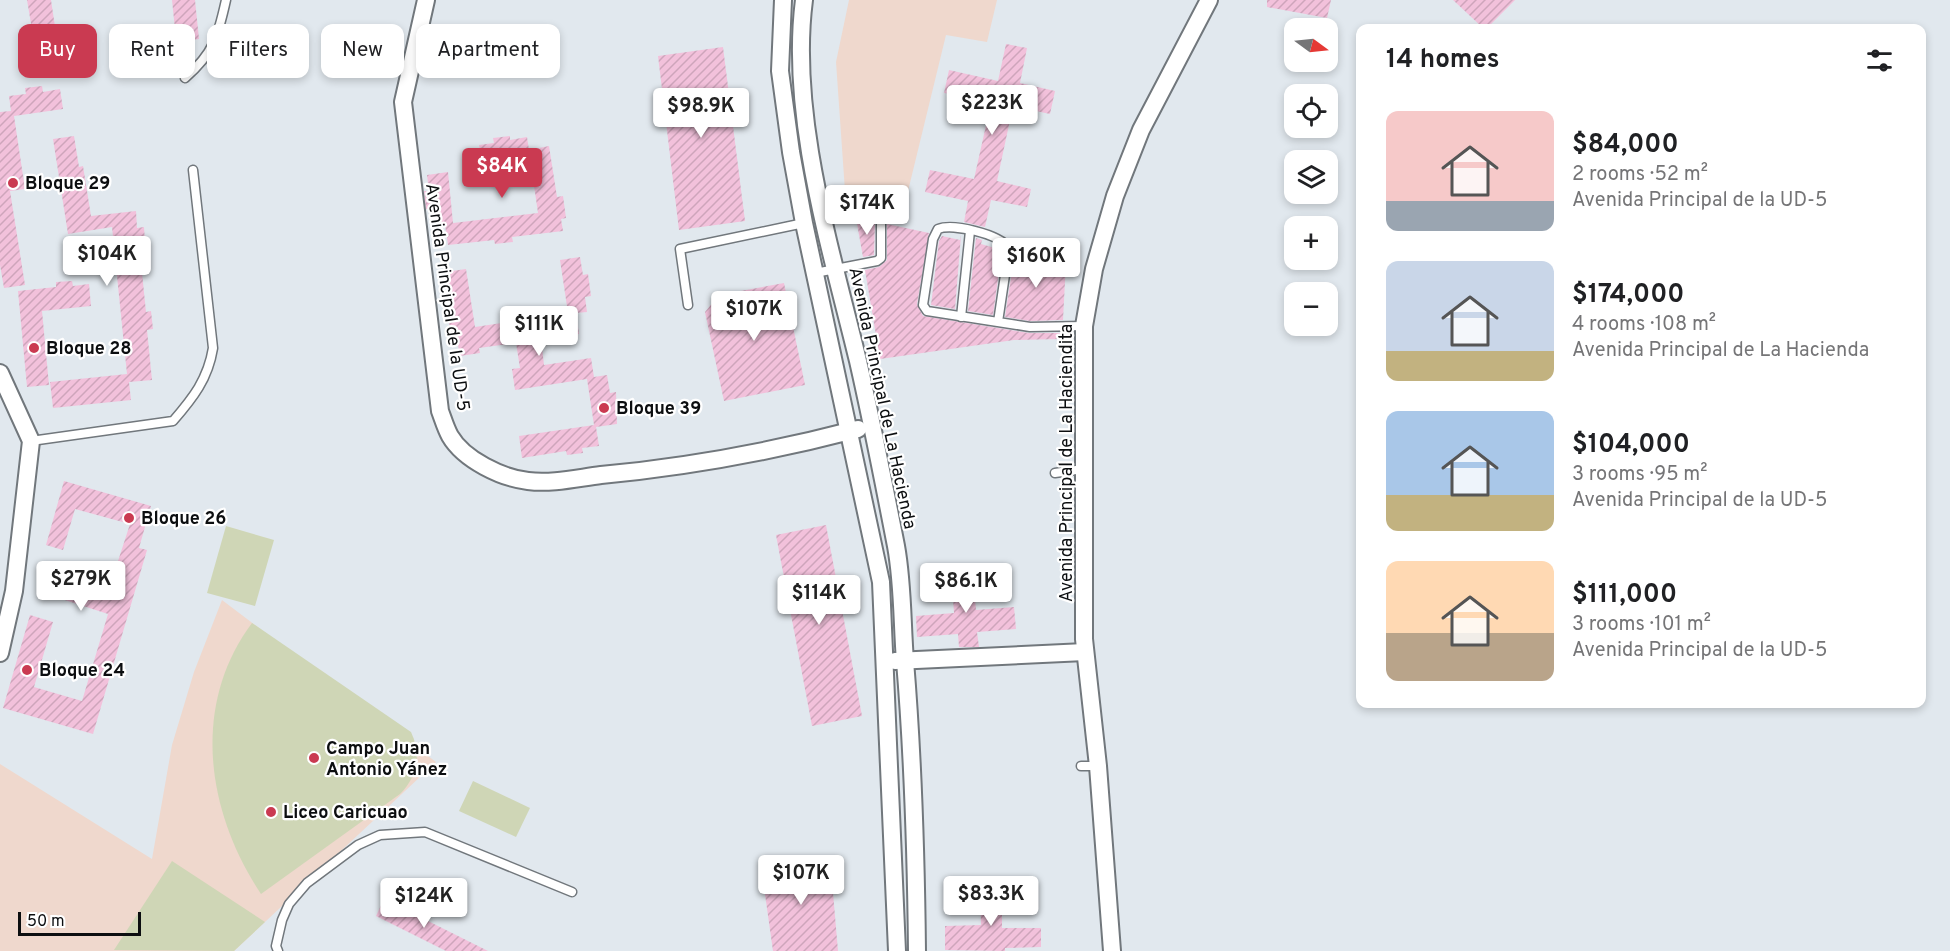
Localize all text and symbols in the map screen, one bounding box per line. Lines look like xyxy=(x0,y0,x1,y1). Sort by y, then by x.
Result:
north arrow xyxy=(1284,18,1338,72)
map controls xyxy=(1284,18,1338,336)
chip: Buy xyxy=(18,24,97,78)
chip: Rent xyxy=(109,24,195,78)
chip: Filters xyxy=(207,24,309,78)
chip: New xyxy=(321,24,404,78)
chip: Apartment xyxy=(416,24,560,78)
text: 14 homes xyxy=(1386,44,1500,77)
icon: filters xyxy=(1863,44,1896,77)
button: locate xyxy=(1284,84,1338,138)
pin: $223K xyxy=(950,85,1034,136)
pin: $98.9K xyxy=(652,88,750,139)
text: $223K xyxy=(961,91,1023,117)
text: $98.9K xyxy=(667,94,735,120)
text: $84,000 xyxy=(1572,129,1679,162)
icon: home xyxy=(1434,135,1506,207)
pin: $84K xyxy=(466,148,538,199)
button: layers xyxy=(1284,150,1338,204)
text: $84K xyxy=(476,154,528,180)
text: 2 rooms · 52 m² xyxy=(1572,162,1708,188)
place label: Bloque 29 xyxy=(25,173,110,196)
marker: Bloque 29 xyxy=(6,176,20,190)
street label: Avenida Principal de la UD-5 xyxy=(419,182,474,413)
pin: $174K xyxy=(825,185,909,236)
text: Avenida Principal de la UD-5 xyxy=(1572,188,1828,214)
text: $174K xyxy=(839,191,895,217)
button: + xyxy=(1284,216,1338,270)
pin: $104K xyxy=(65,236,149,287)
pin: $160K xyxy=(994,238,1078,289)
text: $104K xyxy=(77,242,137,268)
text: $160K xyxy=(1006,244,1066,270)
street label: Avenida Principal de La Hacienda xyxy=(842,265,921,532)
text: $174,000 xyxy=(1572,279,1684,312)
button: − xyxy=(1284,282,1338,336)
icon: home xyxy=(1434,285,1506,357)
pin: $107K xyxy=(712,291,796,342)
text: $107K xyxy=(725,297,783,323)
pin: $111K xyxy=(497,306,581,357)
text: $111K xyxy=(514,312,564,338)
text: 4 rooms · 108 m² xyxy=(1572,312,1716,338)
street label: Avenida Principal de La Haciendita xyxy=(1056,324,1079,602)
place label: Bloque 28 xyxy=(46,338,132,361)
text: Avenida Principal de La Hacienda xyxy=(1572,338,1869,364)
marker: Bloque 28 xyxy=(27,341,41,355)
place label: Bloque 39 xyxy=(616,398,701,421)
marker: Bloque 39 xyxy=(597,401,611,415)
text: $104,000 xyxy=(1572,429,1690,462)
icon: home xyxy=(1434,435,1506,507)
text: 3 rooms · 95 m² xyxy=(1572,462,1708,488)
text: Avenida Principal de la UD-5 xyxy=(1572,488,1828,514)
place label: Bloque 26 xyxy=(141,508,226,531)
marker: Bloque 26 xyxy=(122,511,136,525)
pin: $279K xyxy=(39,561,123,612)
pin: $86.1K xyxy=(917,563,1015,614)
text: $279K xyxy=(50,567,112,593)
text: $86.1K xyxy=(934,569,998,595)
pin: $114K xyxy=(777,575,861,626)
text: $111,000 xyxy=(1572,579,1677,612)
text: $114K xyxy=(791,581,847,607)
icon: home xyxy=(1434,585,1506,657)
text: 3 rooms · 101 m² xyxy=(1572,612,1711,638)
text: Avenida Principal de la UD-5 xyxy=(1572,638,1828,664)
place label: Bloque 24 xyxy=(39,660,125,683)
marker: Bloque 24 xyxy=(20,663,34,677)
place label: Campo Juan Antonio Yánez xyxy=(326,738,447,782)
marker: Campo Juan Antonio Yánez xyxy=(307,751,321,765)
place label: Liceo Caricuao xyxy=(283,802,408,825)
marker: Liceo Caricuao xyxy=(264,805,278,819)
pin: $107K xyxy=(759,855,843,906)
text: $107K xyxy=(772,861,830,887)
pin: $83.3K xyxy=(942,876,1040,927)
pin: $124K xyxy=(382,878,466,929)
text: $83.3K xyxy=(957,882,1025,908)
text: $124K xyxy=(394,884,454,910)
scale bar xyxy=(18,909,141,936)
text: 50 m xyxy=(27,912,65,932)

